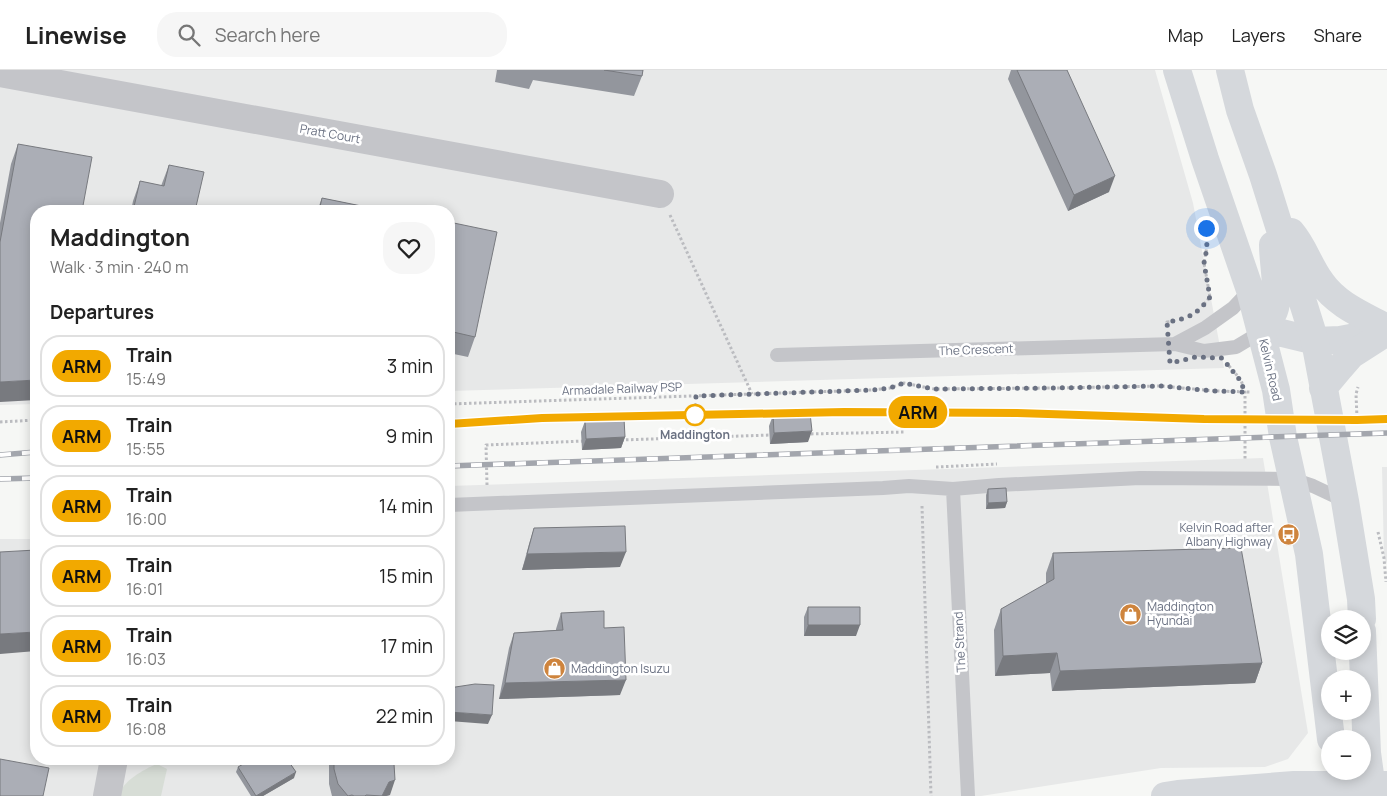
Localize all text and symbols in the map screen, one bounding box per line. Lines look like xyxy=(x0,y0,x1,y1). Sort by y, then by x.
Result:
search box xyxy=(157,12,507,57)
text: Linewise xyxy=(25,18,127,51)
icon: search xyxy=(175,21,203,49)
text: Search here xyxy=(215,22,320,48)
text: Map xyxy=(1168,23,1203,47)
text: Layers xyxy=(1231,23,1285,47)
text: Share xyxy=(1313,23,1362,47)
street label: Pratt Court xyxy=(298,120,362,147)
your location xyxy=(1194,216,1219,241)
text: Maddington xyxy=(50,220,190,253)
button: heart xyxy=(383,222,435,274)
text: Walk · 3 min · 240 m xyxy=(50,256,188,278)
text: Departures xyxy=(50,299,154,325)
street label: Kelvin Road xyxy=(1255,337,1286,403)
street label: The Crescent xyxy=(938,340,1014,359)
text: Train xyxy=(126,342,172,368)
text: 3 min xyxy=(387,353,433,379)
text: ARM xyxy=(62,354,101,378)
text: 15:49 xyxy=(126,368,166,390)
street label: Armadale Railway PSP xyxy=(562,378,682,399)
line badge: ARM xyxy=(889,396,947,428)
text: ARM xyxy=(898,400,938,424)
marker: Maddington xyxy=(684,404,706,426)
text: Train xyxy=(126,412,172,438)
text: 9 min xyxy=(386,423,433,449)
text: ARM xyxy=(62,424,101,448)
place label: Maddington xyxy=(660,426,730,443)
text: 15:55 xyxy=(126,438,165,460)
text: Train xyxy=(126,482,172,508)
text: 14 min xyxy=(379,493,433,519)
text: ARM xyxy=(62,494,101,518)
text: 16:00 xyxy=(126,508,167,530)
place label: Kelvin Road after Albany Highway xyxy=(1179,519,1273,550)
bus stop icon: Kelvin Road after Albany Highway xyxy=(1276,523,1300,547)
text: Train xyxy=(126,552,172,578)
text: 15 min xyxy=(379,563,433,589)
text: ARM xyxy=(62,564,101,588)
text: 16:01 xyxy=(126,578,163,600)
place label: Maddington Hyundai xyxy=(1147,598,1214,629)
shop icon: Maddington Hyundai xyxy=(1119,602,1143,626)
map controls xyxy=(1321,610,1371,780)
button: layers xyxy=(1321,610,1371,660)
street label: The Strand xyxy=(949,611,970,673)
text: Train xyxy=(126,622,172,648)
text: 17 min xyxy=(380,633,433,659)
text: ARM xyxy=(62,634,101,658)
text: 16:03 xyxy=(126,648,166,670)
shop icon: Maddington Isuzu xyxy=(543,657,567,681)
place label: Maddington Isuzu xyxy=(571,660,670,677)
button: + xyxy=(1321,670,1371,720)
text: Train xyxy=(126,692,172,718)
text: 22 min xyxy=(376,703,433,729)
text: ARM xyxy=(62,704,101,728)
text: 16:08 xyxy=(126,718,166,740)
button: − xyxy=(1321,730,1371,780)

